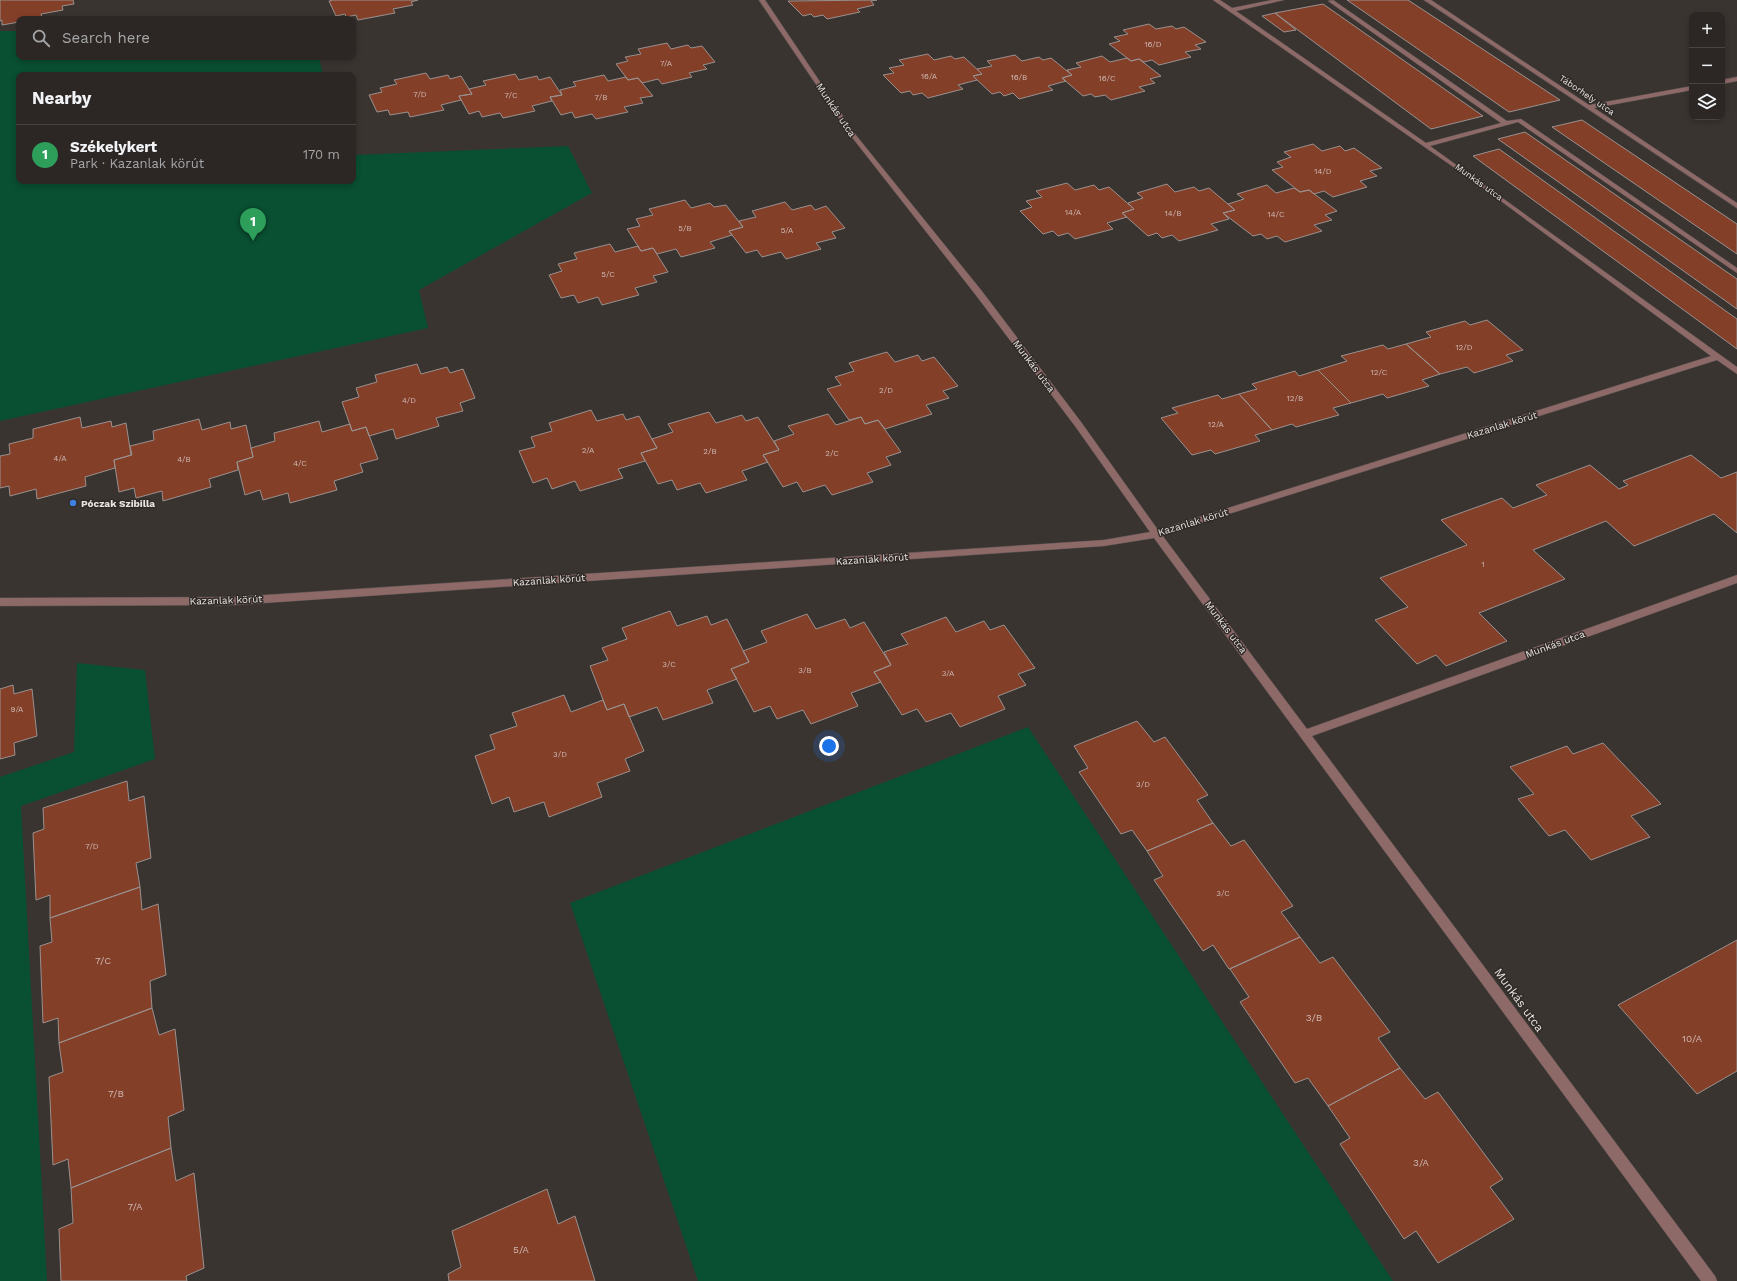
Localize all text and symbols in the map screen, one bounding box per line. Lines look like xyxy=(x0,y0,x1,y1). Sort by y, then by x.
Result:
map controls xyxy=(1689,12,1725,120)
button: + xyxy=(1689,12,1725,48)
search box xyxy=(16,16,356,60)
icon: search xyxy=(30,27,52,49)
text: Search here xyxy=(62,29,150,47)
house number: 16/D xyxy=(1144,40,1162,49)
button: − xyxy=(1689,48,1725,84)
house number: 7/A xyxy=(660,59,673,68)
house number: 16/A xyxy=(921,72,938,81)
house number: 16/B xyxy=(1011,73,1027,82)
street label: Táborhely utca xyxy=(1557,73,1617,117)
house number: 16/C xyxy=(1099,74,1116,83)
street label: Munkás utca xyxy=(814,81,858,139)
button: layers xyxy=(1689,84,1725,120)
text: Nearby xyxy=(32,88,91,108)
house number: 7/D xyxy=(413,90,427,99)
house number: 7/C xyxy=(505,91,518,100)
house number: 7/B xyxy=(595,93,607,102)
text: Székelykert xyxy=(70,138,157,156)
text: 1 xyxy=(42,147,48,162)
text: 170 m xyxy=(303,147,340,162)
text: Park · Kazanlak körút xyxy=(70,156,204,171)
street label: Munkás utca xyxy=(1453,161,1505,203)
house number: 14/D xyxy=(1314,167,1332,176)
pin: 1 xyxy=(240,208,266,241)
house number: 14/A xyxy=(1065,208,1082,217)
house number: 14/B xyxy=(1165,209,1181,218)
house number: 14/C xyxy=(1268,210,1285,219)
house number: 5/B xyxy=(678,224,692,233)
house number: 5/A xyxy=(781,226,794,235)
house number: 5/C xyxy=(601,270,615,279)
street label: Munkás utca xyxy=(1011,338,1057,394)
house number: 12/D xyxy=(1455,343,1473,352)
house number: 12/C xyxy=(1371,368,1388,377)
house number: 2/D xyxy=(879,386,893,395)
house number: 12/B xyxy=(1287,394,1303,403)
house number: 4/D xyxy=(402,396,416,405)
street label: Kazanlak körút xyxy=(1466,409,1539,441)
house number: 12/A xyxy=(1208,420,1225,429)
house number: 2/A xyxy=(582,446,595,455)
house number: 2/B xyxy=(703,447,717,456)
house number: 2/C xyxy=(825,449,839,458)
house number: 4/A xyxy=(54,454,67,463)
house number: 4/B xyxy=(177,455,191,464)
house number: 4/C xyxy=(293,459,307,468)
marker: Póczak Szibilla xyxy=(68,498,78,508)
place label: Póczak Szibilla xyxy=(81,498,155,509)
street label: Kazanlak körút xyxy=(1157,506,1230,538)
street label: Kazanlak körút xyxy=(835,551,909,567)
house number: 1 xyxy=(1481,560,1485,569)
street label: Kazanlak körút xyxy=(512,572,586,588)
street label: Kazanlak körút xyxy=(189,593,263,607)
street label: Munkás utca xyxy=(1203,599,1249,655)
street label: Munkás utca xyxy=(1524,628,1586,660)
house number: 3/C xyxy=(662,660,676,669)
house number: 3/B xyxy=(798,666,812,675)
house number: 3/A xyxy=(942,669,955,678)
house number: 9/A xyxy=(11,705,24,714)
your location xyxy=(819,736,839,756)
house number: 3/D xyxy=(553,750,567,759)
house number: 3/D xyxy=(1136,780,1150,789)
house number: 7/D xyxy=(85,842,99,851)
house number: 3/C xyxy=(1216,889,1230,898)
house number: 7/C xyxy=(95,955,111,966)
street label: Munkás utca xyxy=(1491,966,1547,1035)
house number: 3/B xyxy=(1306,1012,1322,1023)
house number: 10/A xyxy=(1682,1033,1702,1044)
house number: 7/B xyxy=(108,1088,124,1099)
house number: 3/A xyxy=(1413,1157,1429,1168)
house number: 7/A xyxy=(127,1201,143,1212)
house number: 5/A xyxy=(513,1244,529,1255)

